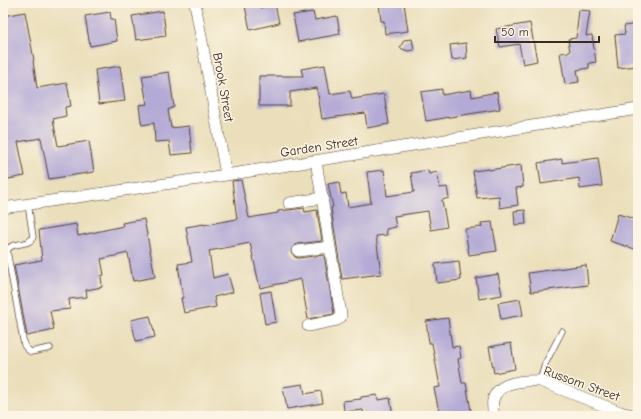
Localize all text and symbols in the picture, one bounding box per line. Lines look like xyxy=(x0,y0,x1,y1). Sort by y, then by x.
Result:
scale bar xyxy=(495,18,599,44)
text: 50 m xyxy=(501,25,529,39)
street label: Brook Street xyxy=(210,51,237,124)
street label: Garden Street xyxy=(279,133,360,160)
street label: Russom Street xyxy=(542,363,623,405)

